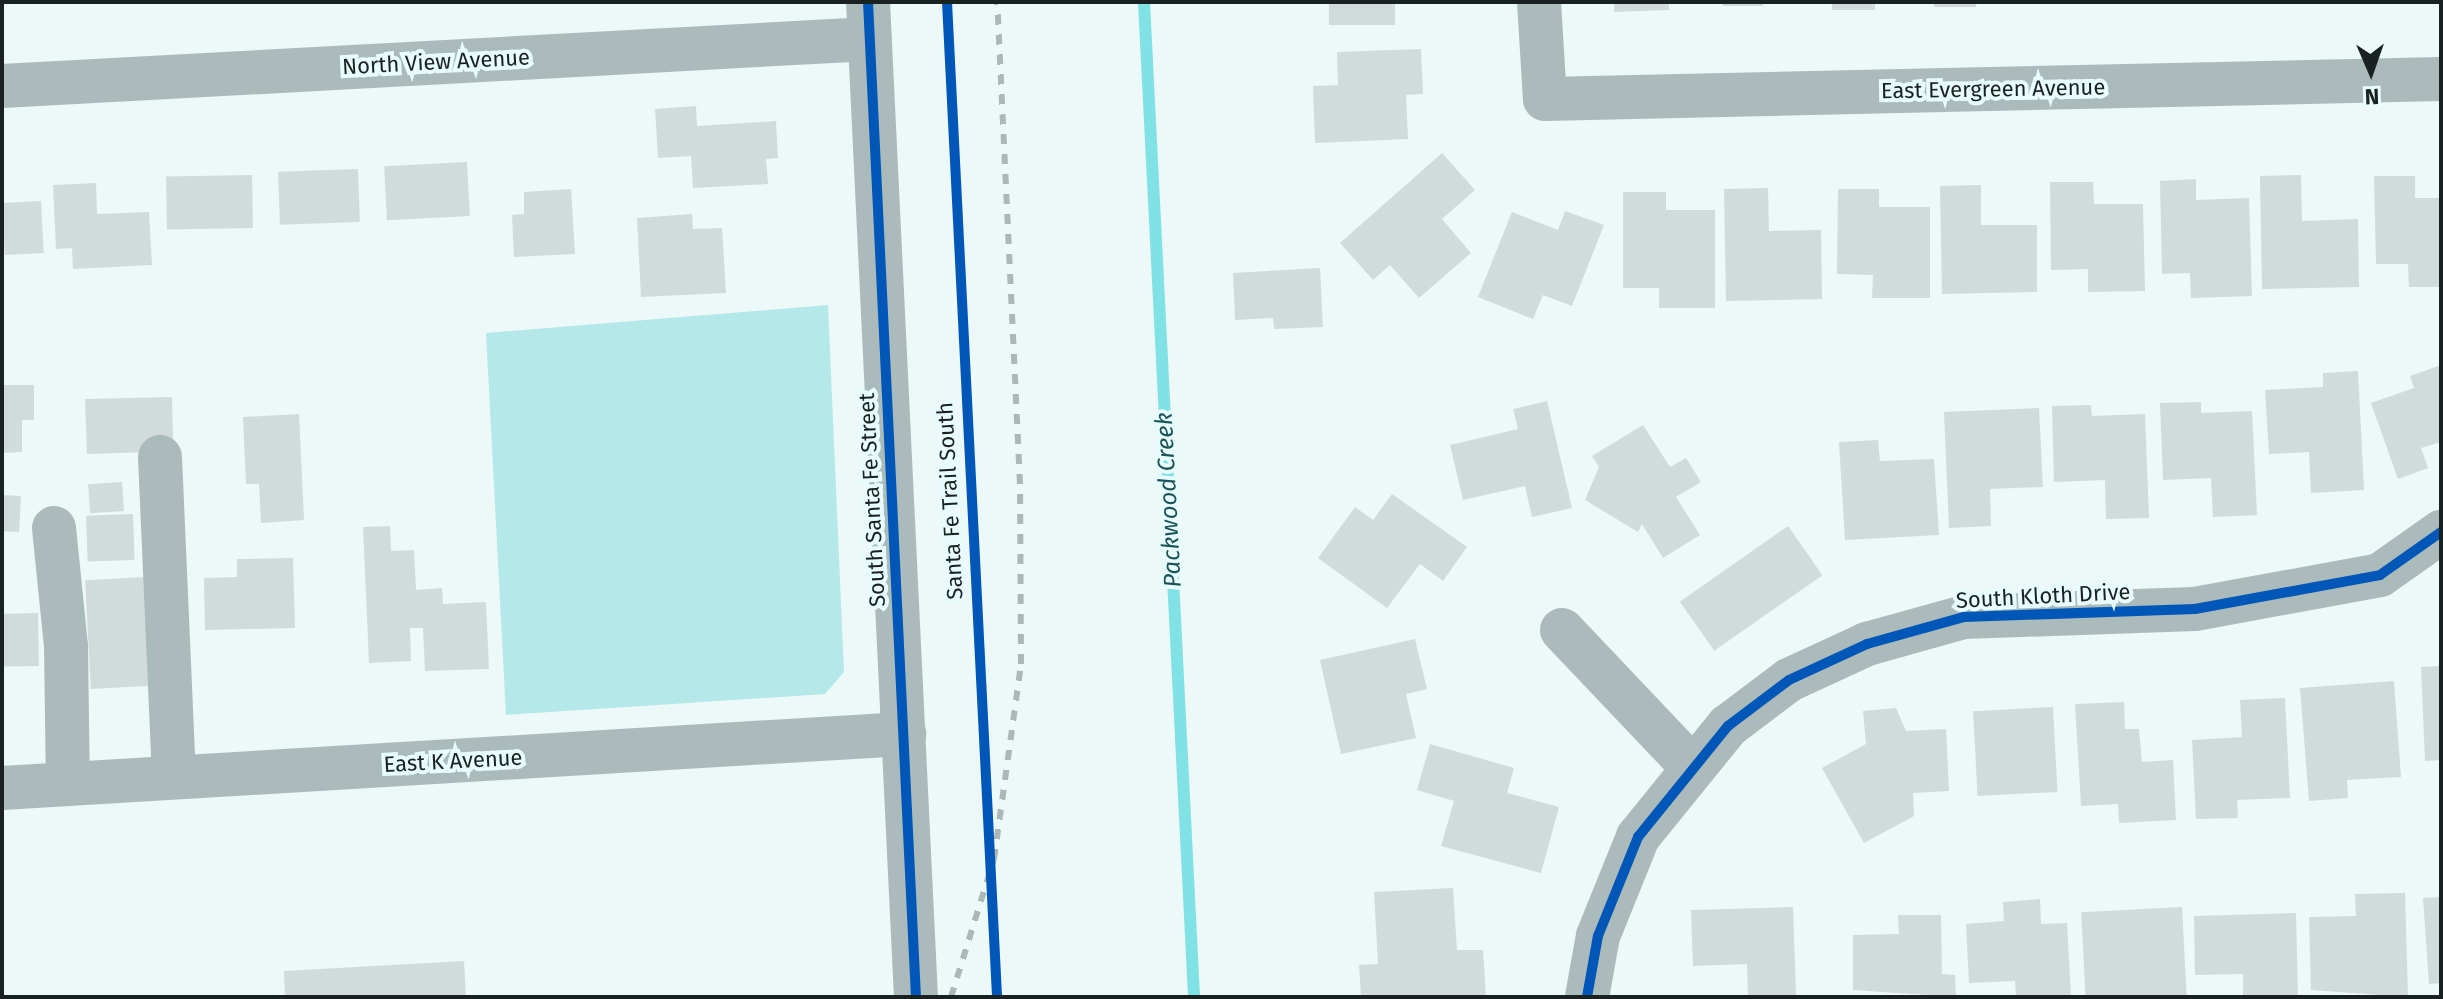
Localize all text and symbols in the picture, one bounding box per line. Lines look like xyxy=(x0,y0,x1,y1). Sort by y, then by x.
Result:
north arrow xyxy=(2331,32,2411,112)
street label: North View Avenue xyxy=(341,44,531,80)
street label: East Evergreen Avenue xyxy=(1881,74,2105,104)
text: N xyxy=(2364,83,2380,110)
street label: South Santa Fe Street xyxy=(853,392,891,608)
street label: Santa Fe Trail South xyxy=(932,402,968,600)
water label: Packwood Creek xyxy=(1150,412,1188,588)
street label: South Kloth Drive xyxy=(1955,578,2131,614)
street label: East K Avenue xyxy=(383,744,523,778)

